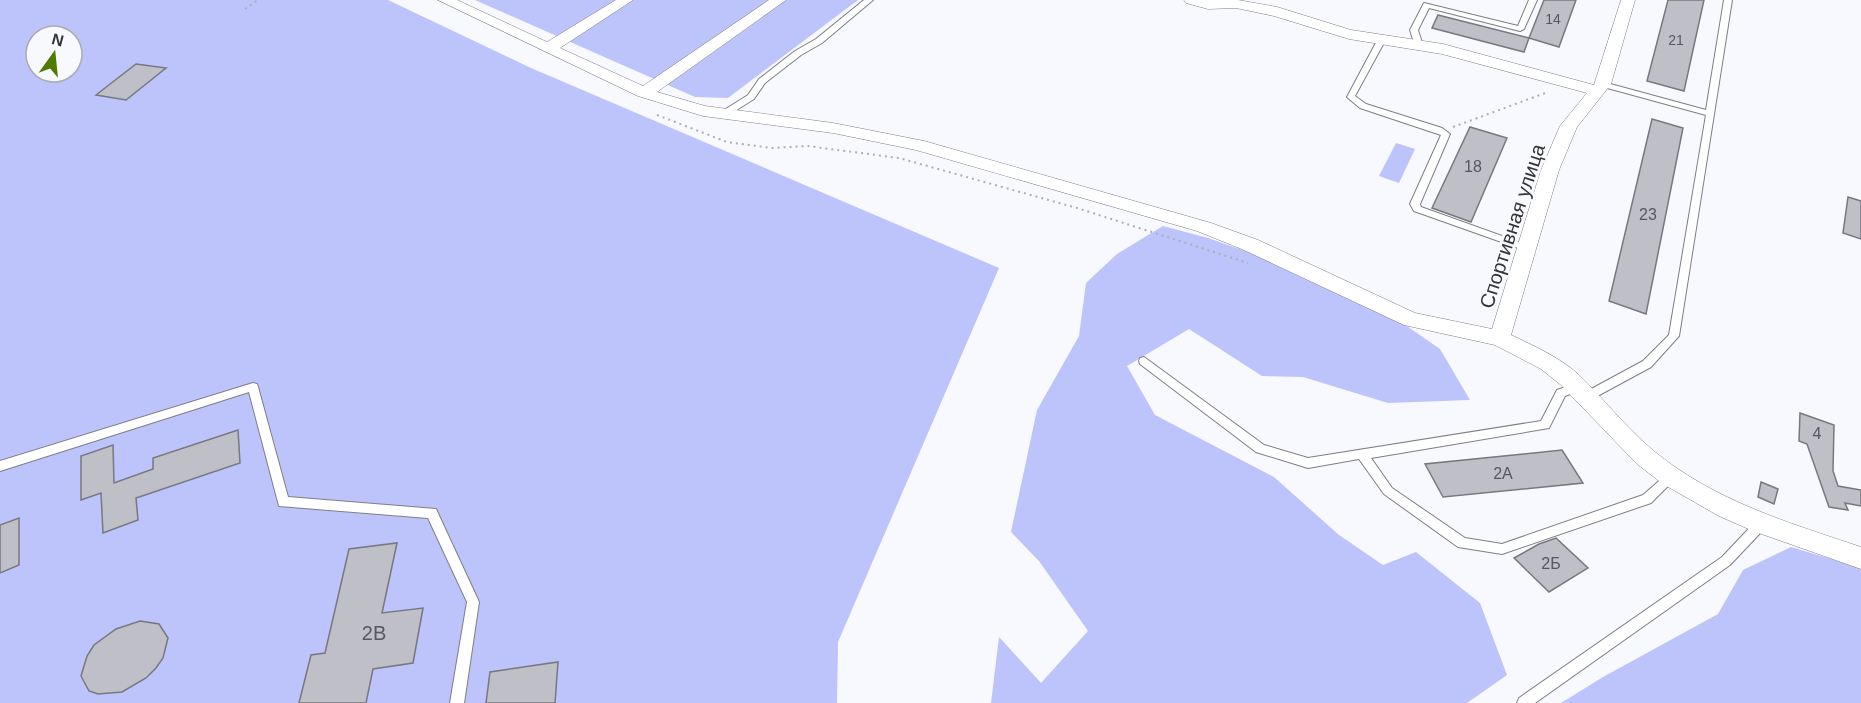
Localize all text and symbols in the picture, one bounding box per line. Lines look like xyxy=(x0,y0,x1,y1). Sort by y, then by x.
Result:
house number: 14 xyxy=(1545,11,1561,27)
north arrow xyxy=(24,24,84,84)
text: N xyxy=(50,30,66,50)
house number: 21 xyxy=(1668,32,1684,48)
street label: Спортивная улица xyxy=(1475,140,1549,311)
house number: 18 xyxy=(1464,158,1482,175)
house number: 23 xyxy=(1639,206,1657,223)
house number: 4 xyxy=(1813,425,1822,442)
house number: 2А xyxy=(1493,465,1513,482)
house number: 2Б xyxy=(1541,555,1561,572)
house number: 2В xyxy=(362,622,386,644)

